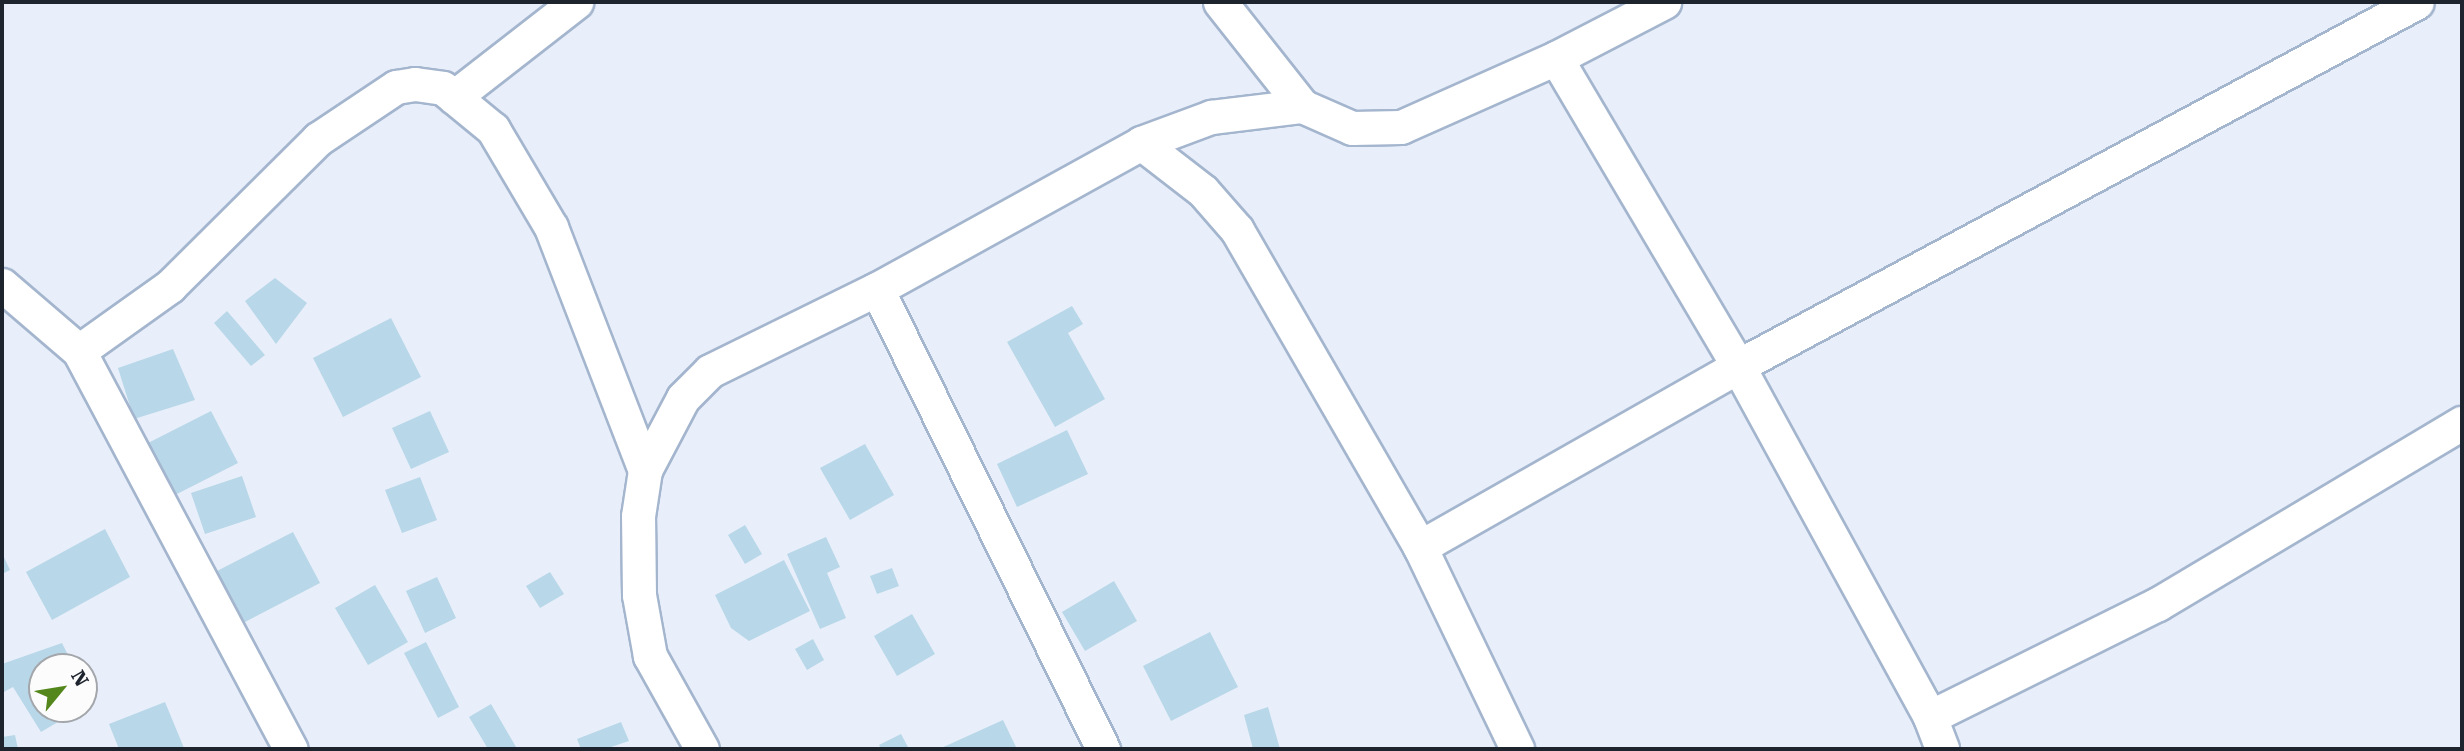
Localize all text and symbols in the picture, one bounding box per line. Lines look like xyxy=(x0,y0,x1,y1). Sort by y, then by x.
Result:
north arrow xyxy=(28,653,98,723)
text: N xyxy=(66,666,94,690)

